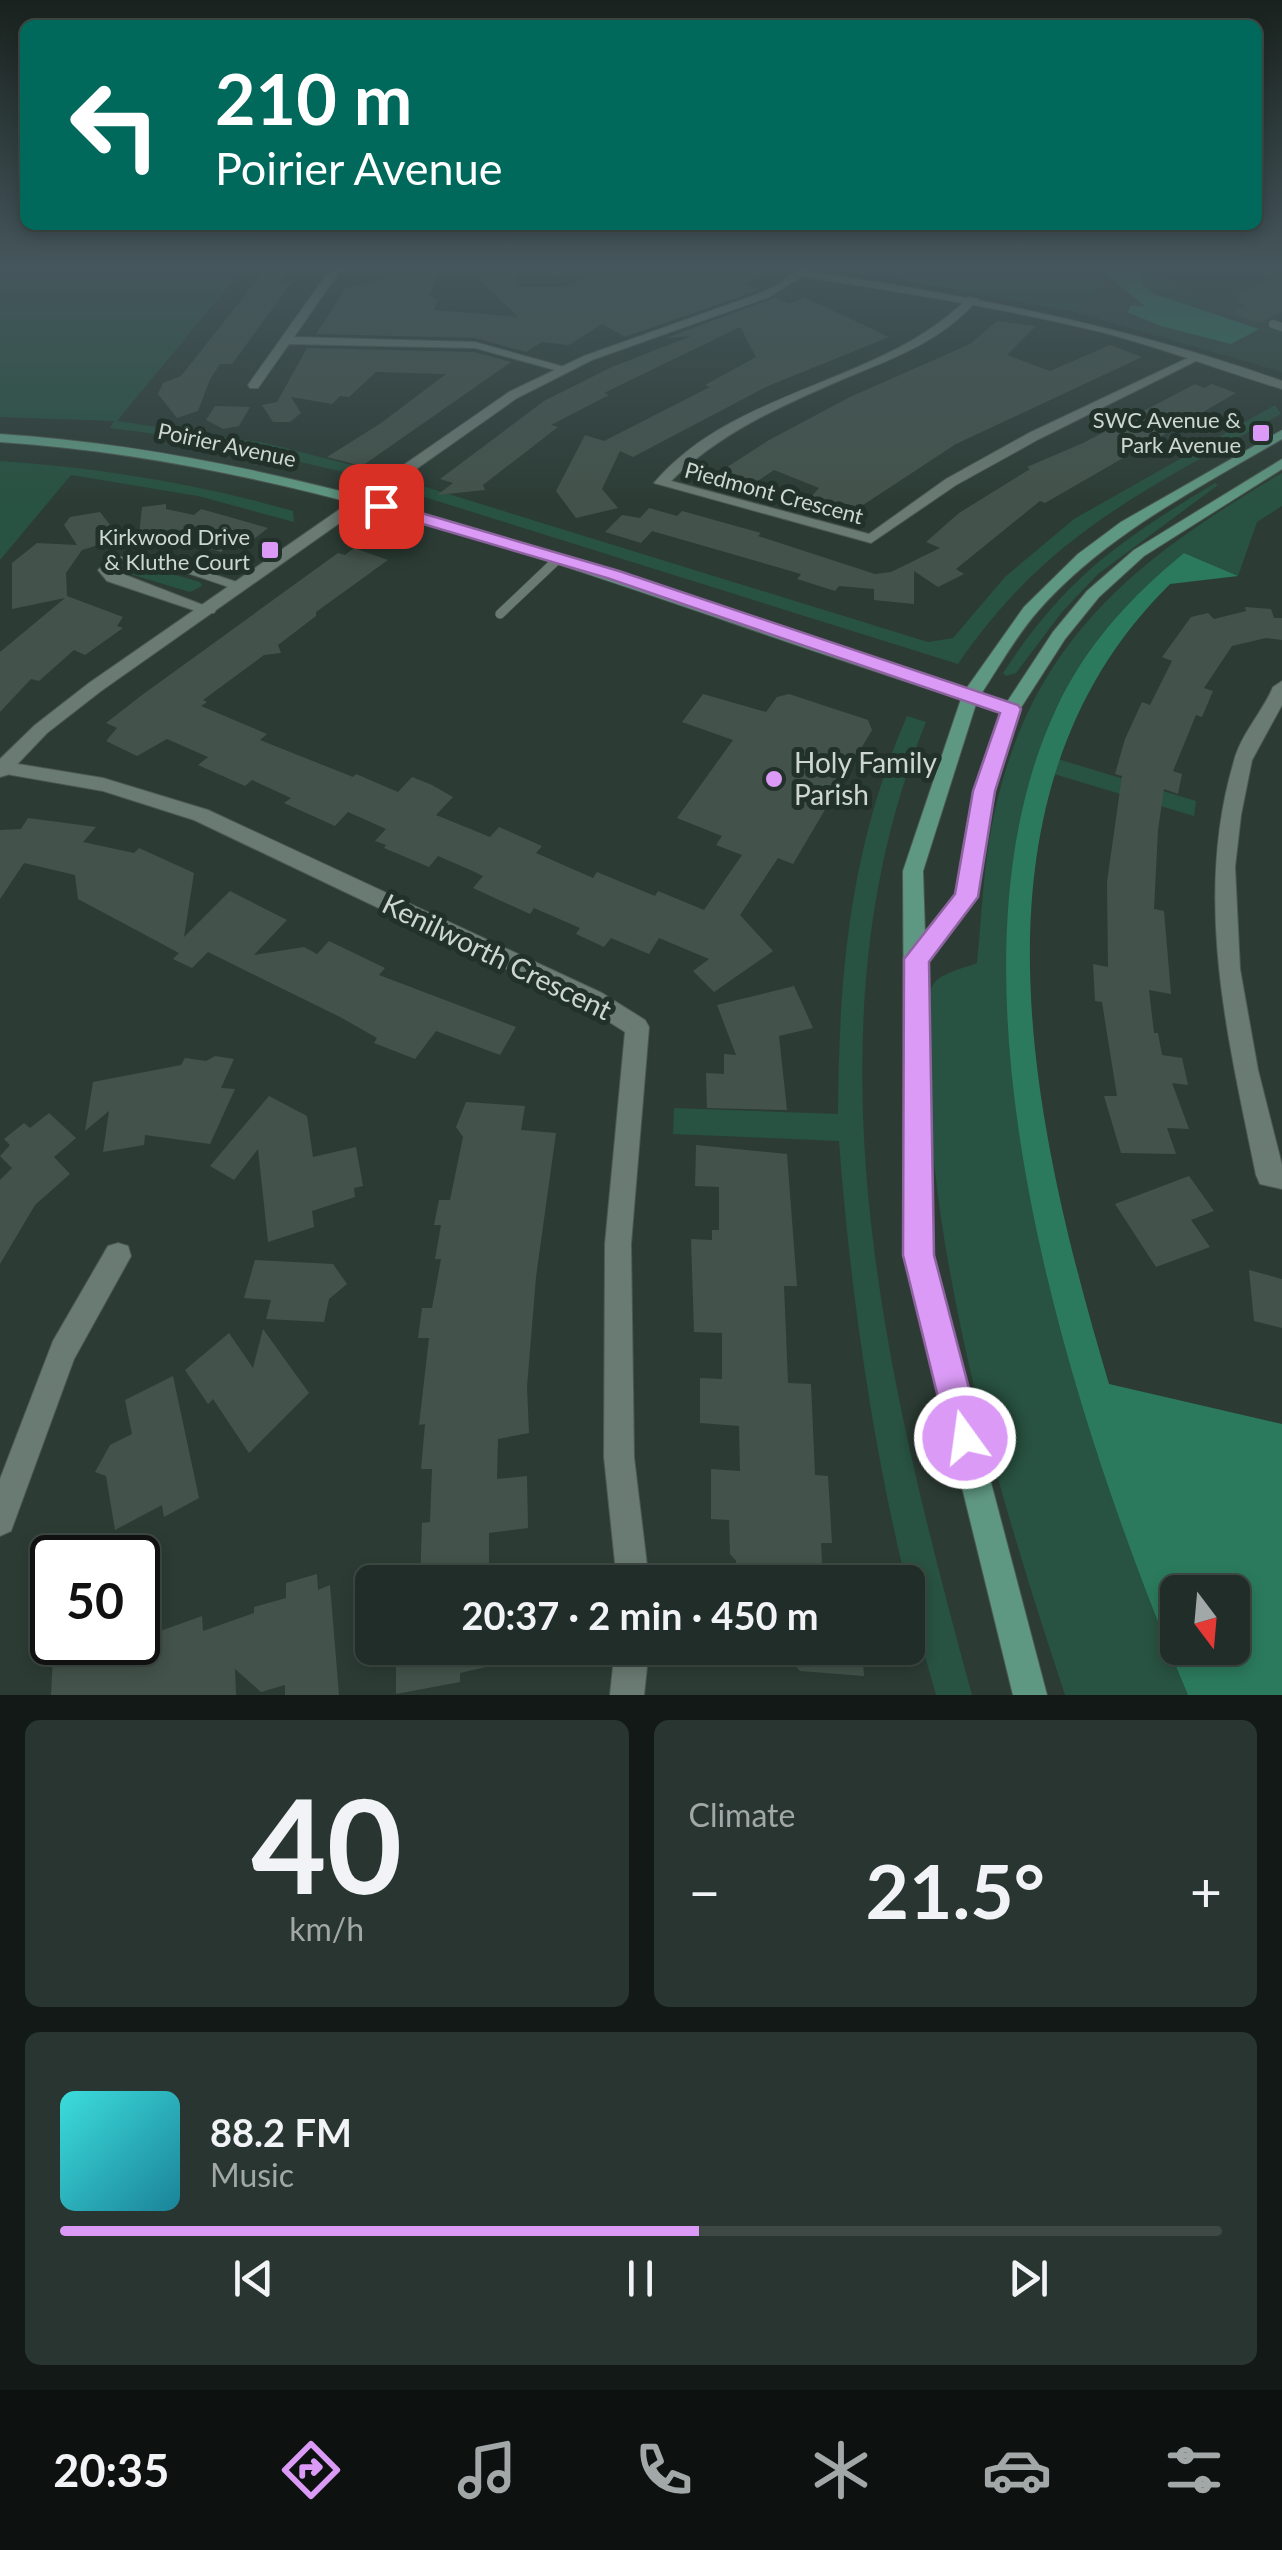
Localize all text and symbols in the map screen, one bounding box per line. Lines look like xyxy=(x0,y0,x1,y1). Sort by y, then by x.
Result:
text: 210 m xyxy=(215,56,412,140)
icon: left xyxy=(50,60,180,190)
text: Poirier Avenue xyxy=(215,141,503,195)
place label: SWC Avenue & Park Avenue xyxy=(1093,406,1241,458)
street label: Poirier Avenue xyxy=(156,417,299,472)
marker: SWC Avenue & Park Avenue xyxy=(1250,422,1272,444)
street label: Piedmont Crescent xyxy=(682,456,867,529)
pin xyxy=(339,464,424,549)
icon: arrive xyxy=(354,479,409,534)
place label: Kirkwood Drive & Kluthe Court xyxy=(98,523,250,575)
marker: Kirkwood Drive & Kluthe Court xyxy=(259,539,281,561)
place label: Holy Family Parish xyxy=(794,745,937,811)
marker: Holy Family Parish xyxy=(763,768,785,790)
street label: Kenilworth Crescent xyxy=(377,886,617,1026)
position arrow xyxy=(913,1386,1017,1490)
speed limit sign: 50 xyxy=(30,1535,160,1665)
north arrow xyxy=(1160,1575,1250,1665)
map controls xyxy=(1160,1575,1250,1665)
text: 20:37 · 2 min · 450 m xyxy=(461,1592,819,1638)
text: 40 xyxy=(251,1766,402,1922)
text: Climate xyxy=(689,1795,795,1834)
text: 21.5° xyxy=(866,1845,1045,1935)
text: − xyxy=(689,1858,720,1924)
text: + xyxy=(1190,1858,1222,1924)
text: km/h xyxy=(289,1909,364,1948)
text: 88.2 FM xyxy=(210,2109,352,2155)
text: Music xyxy=(210,2155,294,2194)
icon: previous xyxy=(226,2251,281,2306)
icon: pause xyxy=(613,2251,668,2306)
icon: next xyxy=(1001,2251,1056,2306)
icon: directions xyxy=(276,2435,346,2505)
icon: music xyxy=(452,2435,522,2505)
icon: phone xyxy=(629,2435,699,2505)
icon: climate xyxy=(806,2435,876,2505)
icon: car xyxy=(982,2435,1052,2505)
icon: filters xyxy=(1159,2435,1229,2505)
text: 20:35 xyxy=(53,2443,169,2497)

